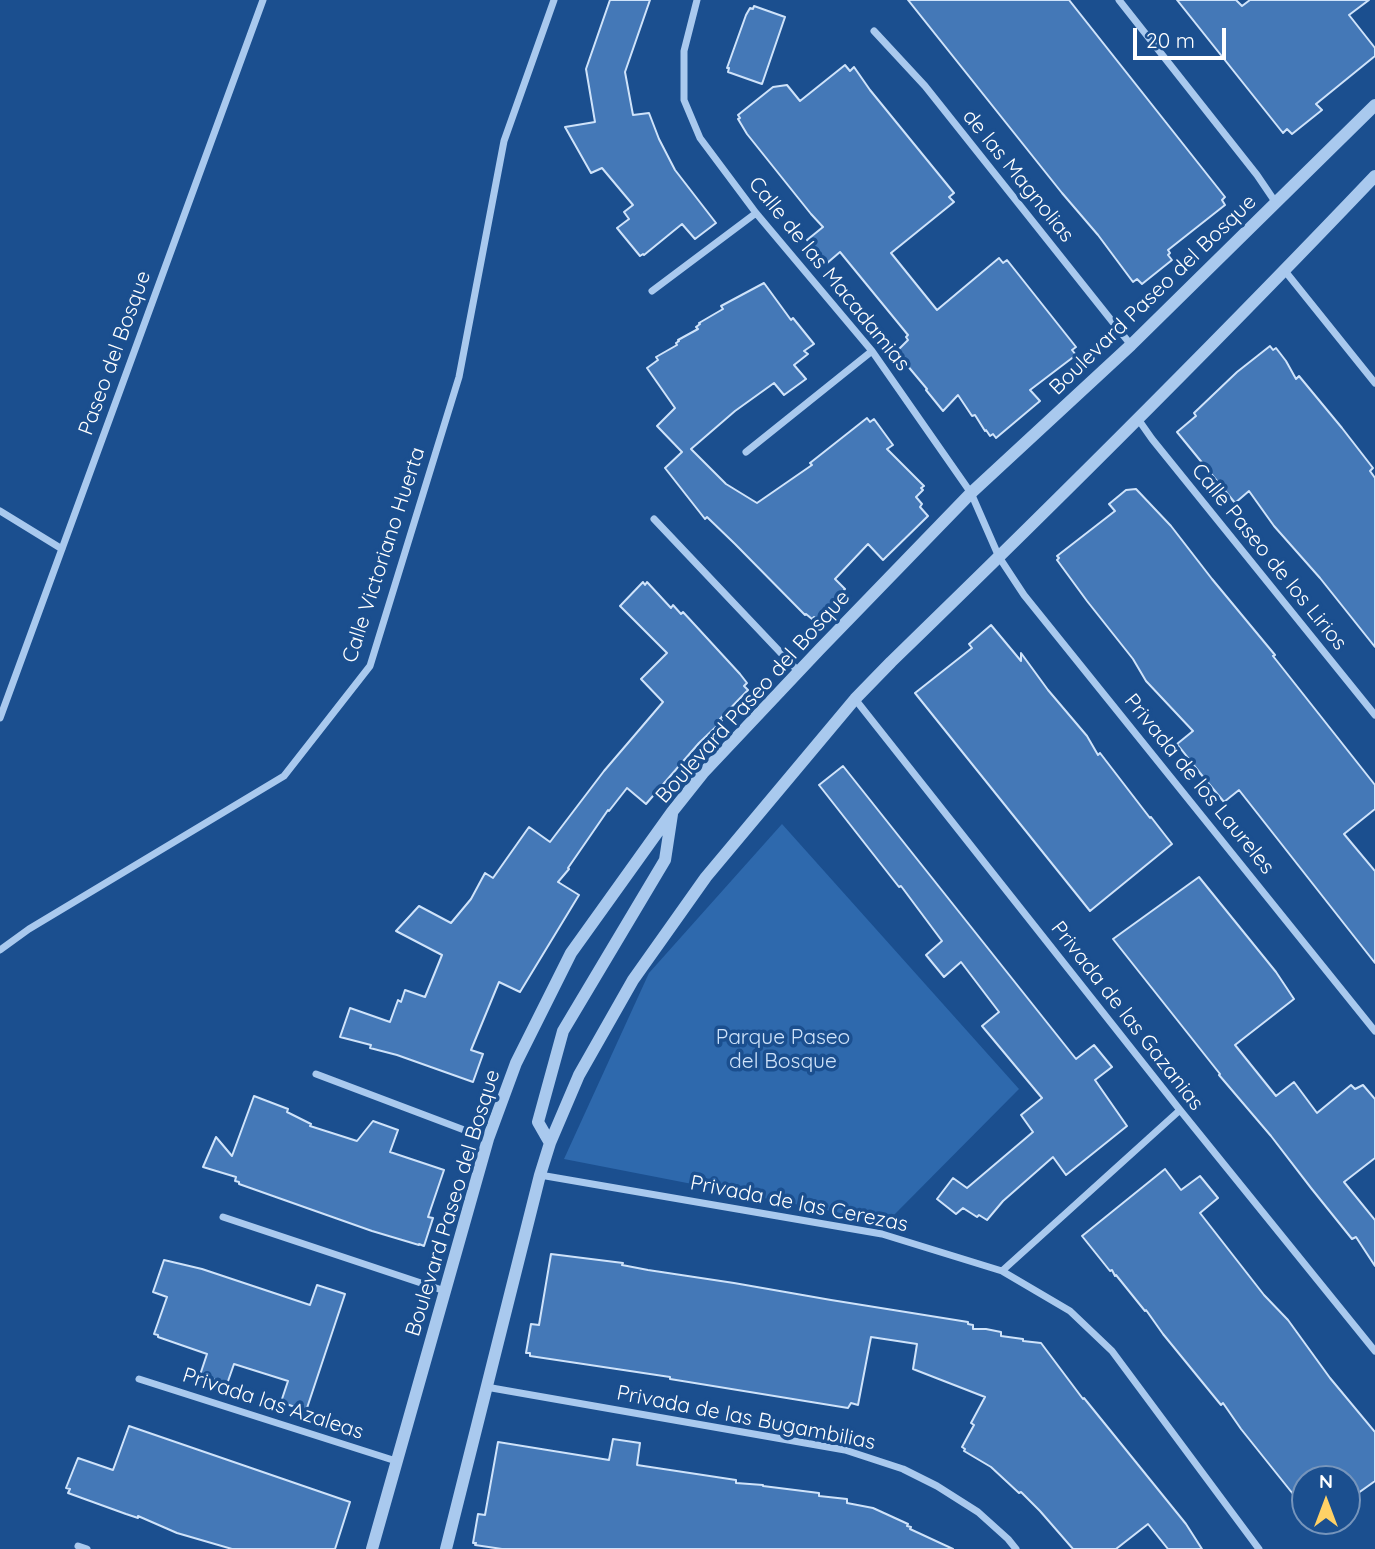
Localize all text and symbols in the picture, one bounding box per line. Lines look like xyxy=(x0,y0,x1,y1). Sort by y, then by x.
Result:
scale bar xyxy=(1137,14,1230,58)
text: 20 m xyxy=(1146,27,1195,53)
street label: de las Magnolias xyxy=(957,105,1079,247)
street label: Calle de las Macadamias xyxy=(743,172,915,376)
street label: Boulevard Paseo del Bosque xyxy=(1044,189,1262,401)
street label: Paseo del Bosque xyxy=(74,267,156,439)
street label: Calle Victoriano Huerta xyxy=(337,444,431,666)
street label: Calle Paseo de los Lirios xyxy=(1186,459,1352,655)
street label: Boulevard Paseo del Bosque xyxy=(651,585,855,809)
street label: Privada de los Laureles xyxy=(1118,689,1280,879)
street label: Privada de las Gazanias xyxy=(1045,916,1209,1116)
park label: Parque Paseo del Bosque xyxy=(716,1025,850,1075)
street label: Boulevard Paseo del Bosque xyxy=(400,1067,506,1339)
street label: Privada de las Cerezas xyxy=(688,1171,910,1237)
street label: Privada las Azaleas xyxy=(179,1363,367,1445)
street label: Privada de las Bugambilias xyxy=(615,1381,877,1455)
north arrow xyxy=(1291,1465,1361,1535)
text: N xyxy=(1319,1469,1333,1493)

